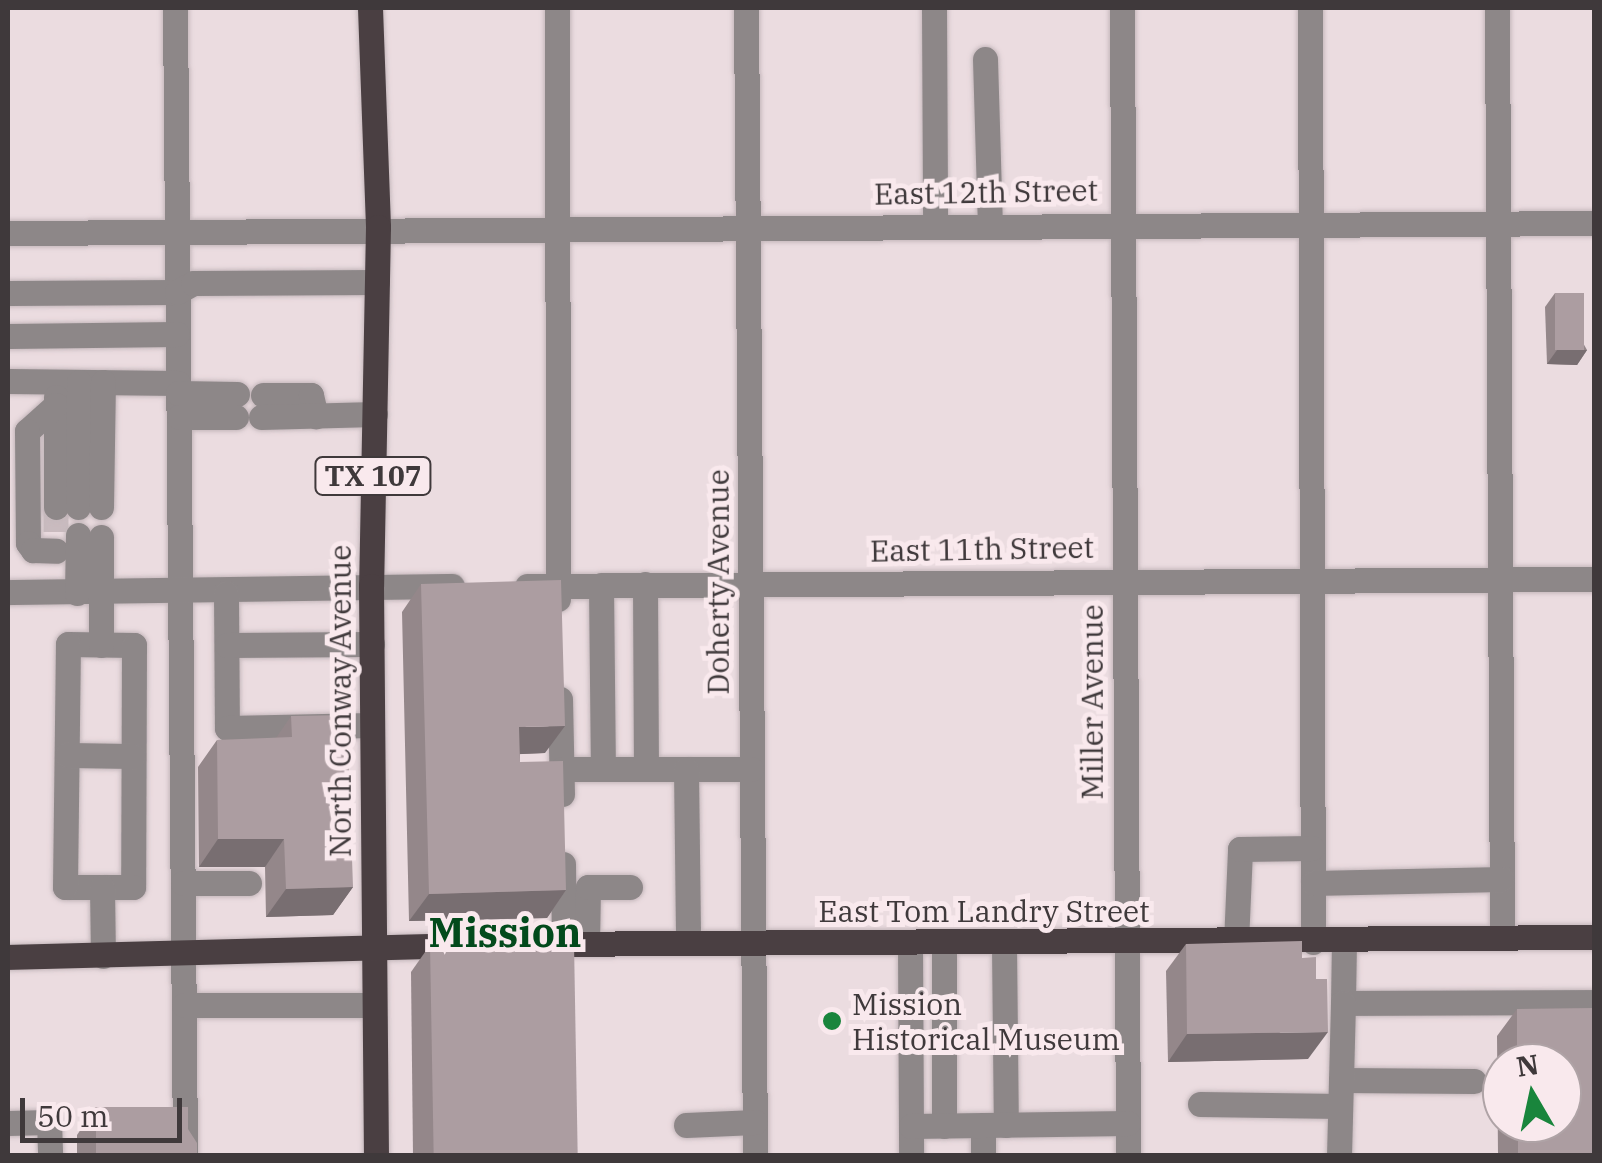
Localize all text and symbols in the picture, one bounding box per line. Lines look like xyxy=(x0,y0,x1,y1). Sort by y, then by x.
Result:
street label: East 12th Street xyxy=(874,172,1098,212)
road number: TX 107 xyxy=(313,453,433,499)
street label: Doherty Avenue xyxy=(700,469,736,695)
street label: East 11th Street xyxy=(870,529,1094,569)
street label: North Conway Avenue xyxy=(322,545,358,857)
street label: Miller Avenue xyxy=(1074,604,1110,800)
street label: East Tom Landry Street xyxy=(818,893,1150,929)
district label: Mission xyxy=(429,908,581,956)
place label: Mission Historical Museum xyxy=(852,986,1120,1056)
marker: Mission Historical Museum xyxy=(821,1010,843,1032)
north arrow xyxy=(1482,1043,1582,1143)
text: N xyxy=(1514,1045,1541,1085)
scale bar xyxy=(25,1078,188,1140)
text: 50 m xyxy=(37,1096,109,1135)

